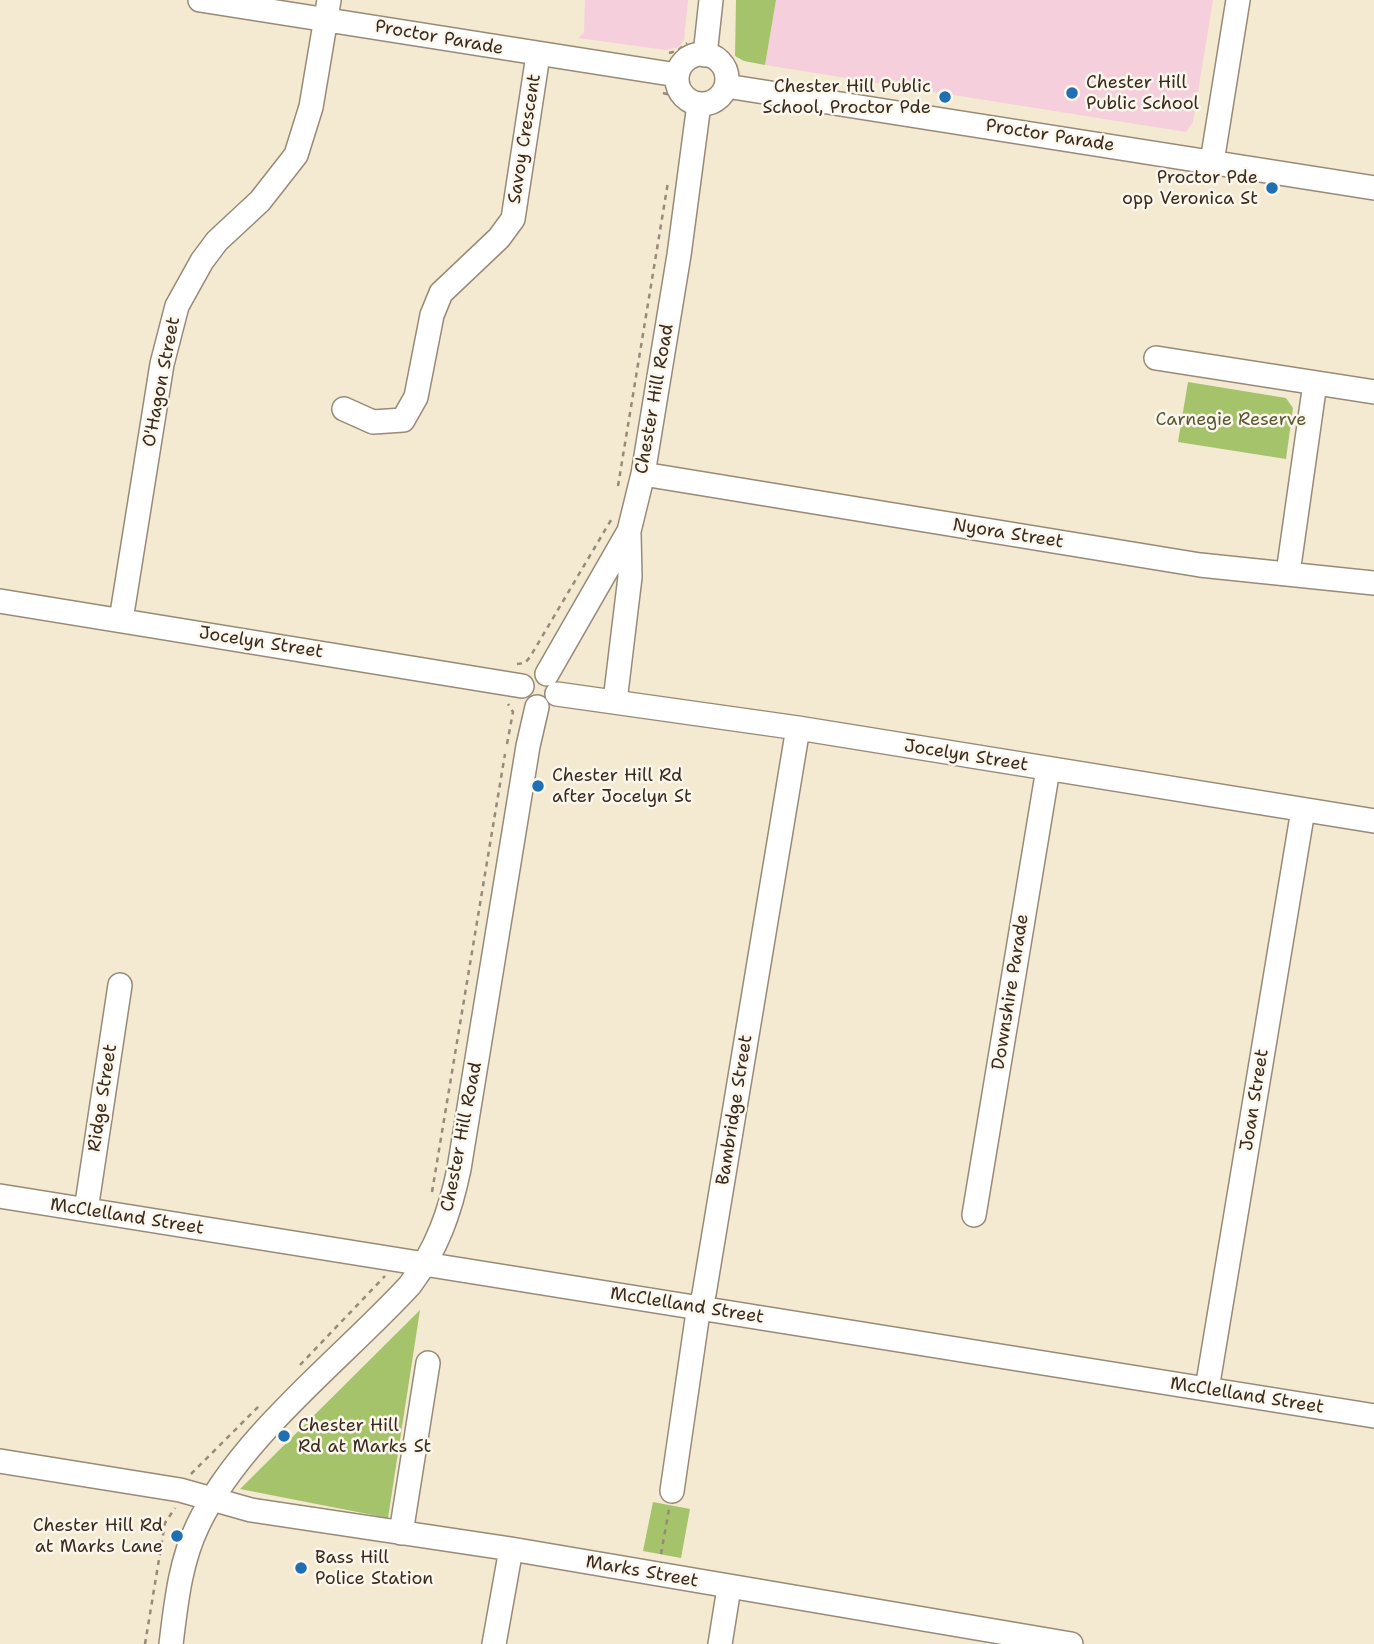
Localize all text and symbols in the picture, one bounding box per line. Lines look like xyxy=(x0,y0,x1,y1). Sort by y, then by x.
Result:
street label: Proctor Parade xyxy=(373,16,505,60)
place label: Chester Hill Public School xyxy=(1086,72,1199,114)
street label: Savoy Crescent xyxy=(504,73,546,205)
place label: Chester Hill Public School, Proctor Pde xyxy=(763,76,931,119)
marker: Chester Hill Public School xyxy=(1064,85,1080,101)
marker: Chester Hill Public School, Proctor Pde xyxy=(937,89,953,105)
street label: Proctor Parade xyxy=(984,115,1116,157)
place label: Proctor Pde opp Veronica St xyxy=(1122,167,1258,210)
marker: Proctor Pde opp Veronica St xyxy=(1264,180,1280,196)
street label: O'Hagon Street xyxy=(139,315,185,449)
street label: Chester Hill Road xyxy=(631,322,679,476)
park label: Carnegie Reserve xyxy=(1156,409,1306,431)
street label: Nyora Street xyxy=(951,515,1065,553)
street label: Jocelyn Street xyxy=(197,623,325,663)
street label: Jocelyn Street xyxy=(902,736,1030,776)
place label: Chester Hill Rd after Jocelyn St xyxy=(552,765,692,808)
marker: Chester Hill Rd after Jocelyn St xyxy=(530,778,546,794)
street label: Downshire Parade xyxy=(988,913,1034,1071)
street label: Bambridge Street xyxy=(712,1033,758,1187)
street label: Ridge Street xyxy=(84,1043,122,1153)
street label: Joan Street xyxy=(1236,1048,1274,1152)
street label: Chester Hill Road xyxy=(437,1060,487,1214)
street label: McClelland Street xyxy=(49,1194,205,1240)
street label: McClelland Street xyxy=(609,1283,765,1329)
street label: McClelland Street xyxy=(1169,1373,1325,1419)
place label: Chester Hill Rd at Marks St xyxy=(298,1415,431,1458)
marker: Chester Hill Rd at Marks St xyxy=(276,1428,292,1444)
place label: Chester Hill Rd at Marks Lane xyxy=(33,1515,163,1558)
marker: Chester Hill Rd at Marks Lane xyxy=(169,1528,185,1544)
place label: Bass Hill Police Station xyxy=(315,1547,433,1590)
street label: Marks Street xyxy=(584,1551,700,1593)
marker: Bass Hill Police Station xyxy=(293,1560,309,1576)

